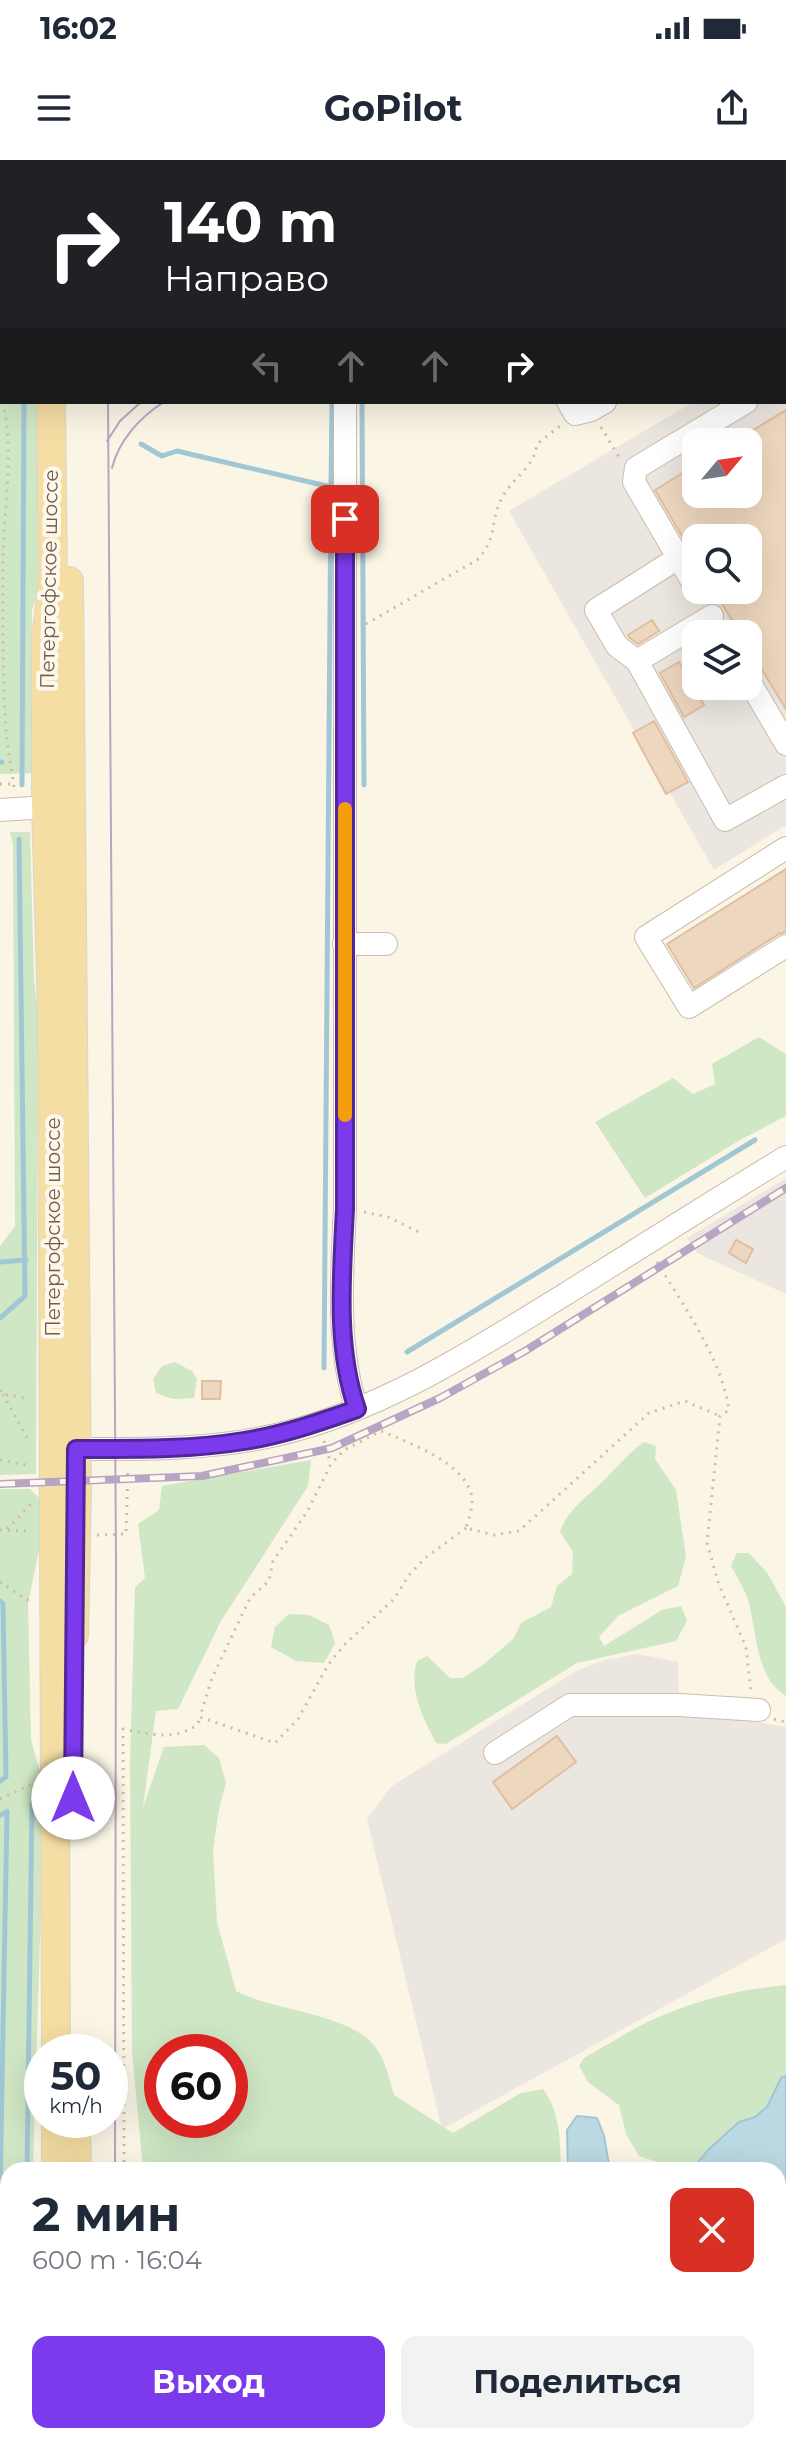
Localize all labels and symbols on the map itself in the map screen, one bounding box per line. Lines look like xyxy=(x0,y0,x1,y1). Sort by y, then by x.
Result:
north arrow xyxy=(682,428,762,508)
street label: Петергофское шоссе xyxy=(35,469,63,689)
pin xyxy=(311,485,379,553)
street label: Петергофское шоссе xyxy=(41,1117,65,1337)
position arrow xyxy=(31,1756,115,1840)
speed limit sign: 60 xyxy=(144,2034,248,2138)

